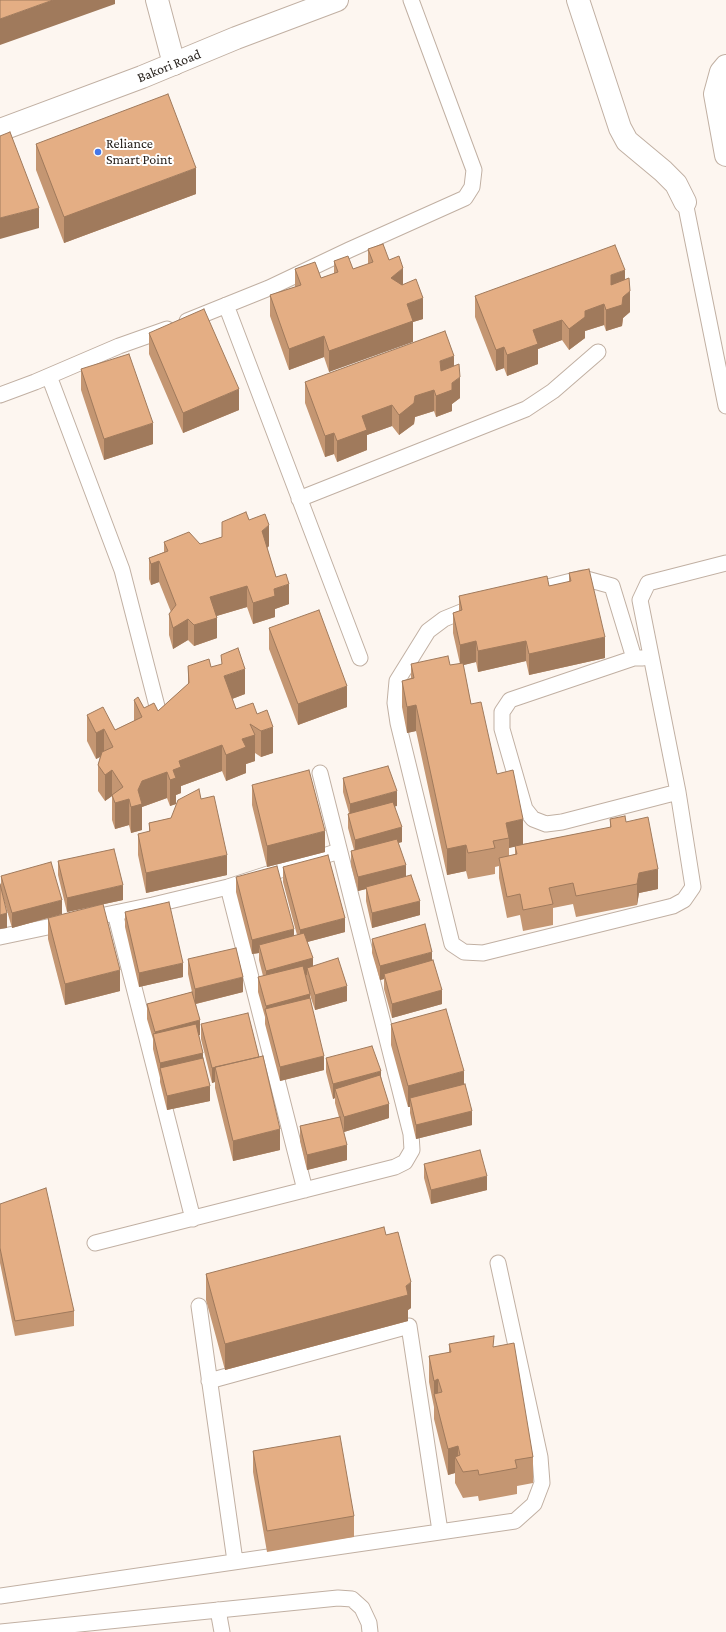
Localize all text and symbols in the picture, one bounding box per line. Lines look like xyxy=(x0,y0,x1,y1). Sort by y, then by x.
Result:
street label: Bakori Road xyxy=(135,46,203,86)
place label: Reliance Smart Point xyxy=(106,136,172,168)
marker: Reliance Smart Point xyxy=(93,147,103,157)

